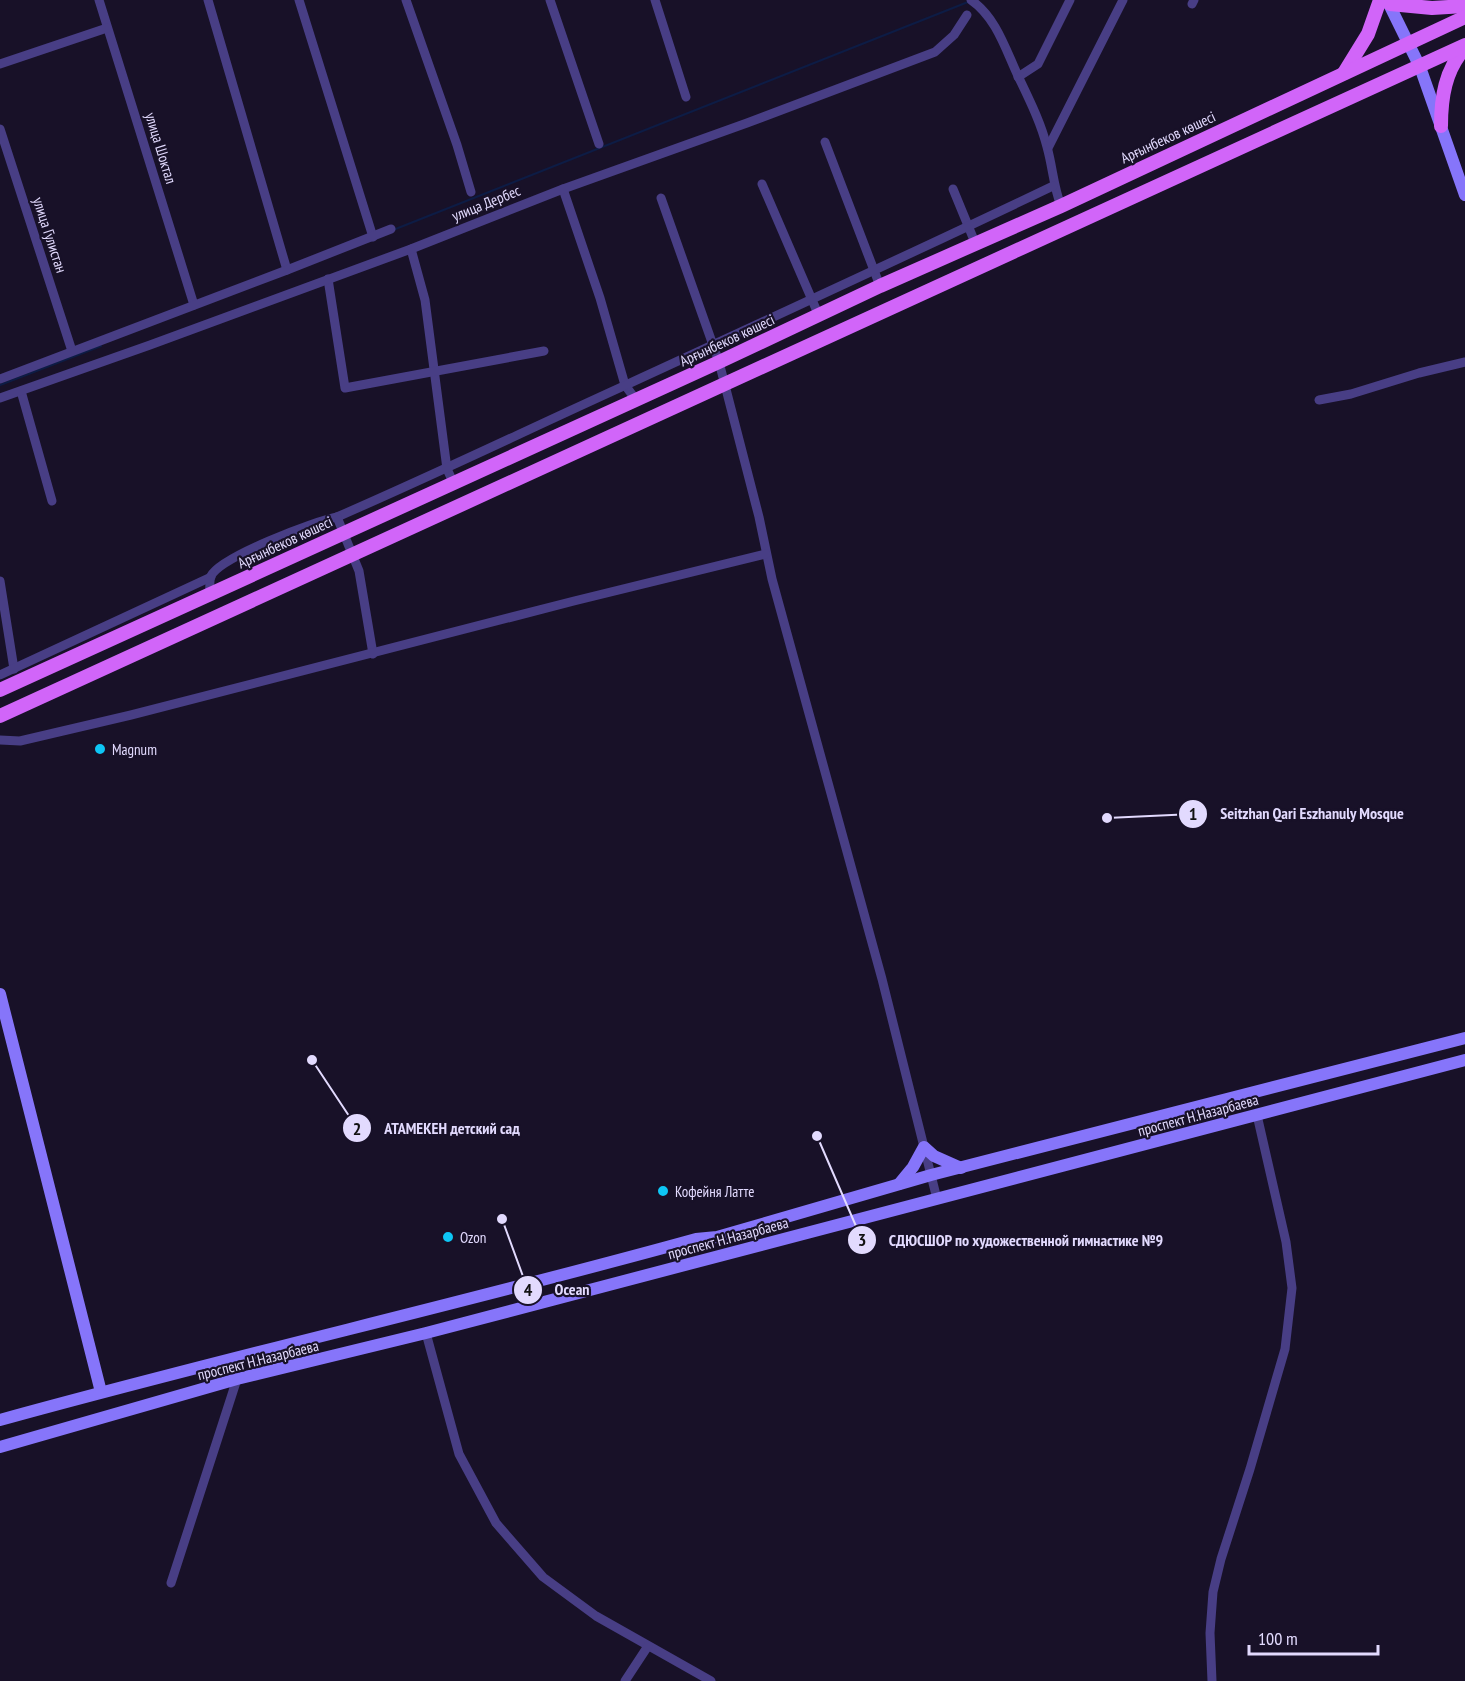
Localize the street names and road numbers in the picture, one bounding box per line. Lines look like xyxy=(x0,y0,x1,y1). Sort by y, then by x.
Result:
street label: Арғынбеков көшесі xyxy=(1117,107,1219,167)
street label: улица Шоктал xyxy=(141,110,181,186)
street label: улица Дербес xyxy=(449,180,524,225)
street label: улица Гулистан xyxy=(29,195,71,275)
street label: Арғынбеков көшесі xyxy=(676,310,778,370)
street label: Арғынбеков көшесі xyxy=(234,512,336,572)
street label: проспект Н.Назарбаева xyxy=(1136,1090,1260,1140)
street label: проспект Н.Назарбаева xyxy=(666,1213,790,1263)
street label: проспект Н.Назарбаева xyxy=(195,1336,321,1384)

